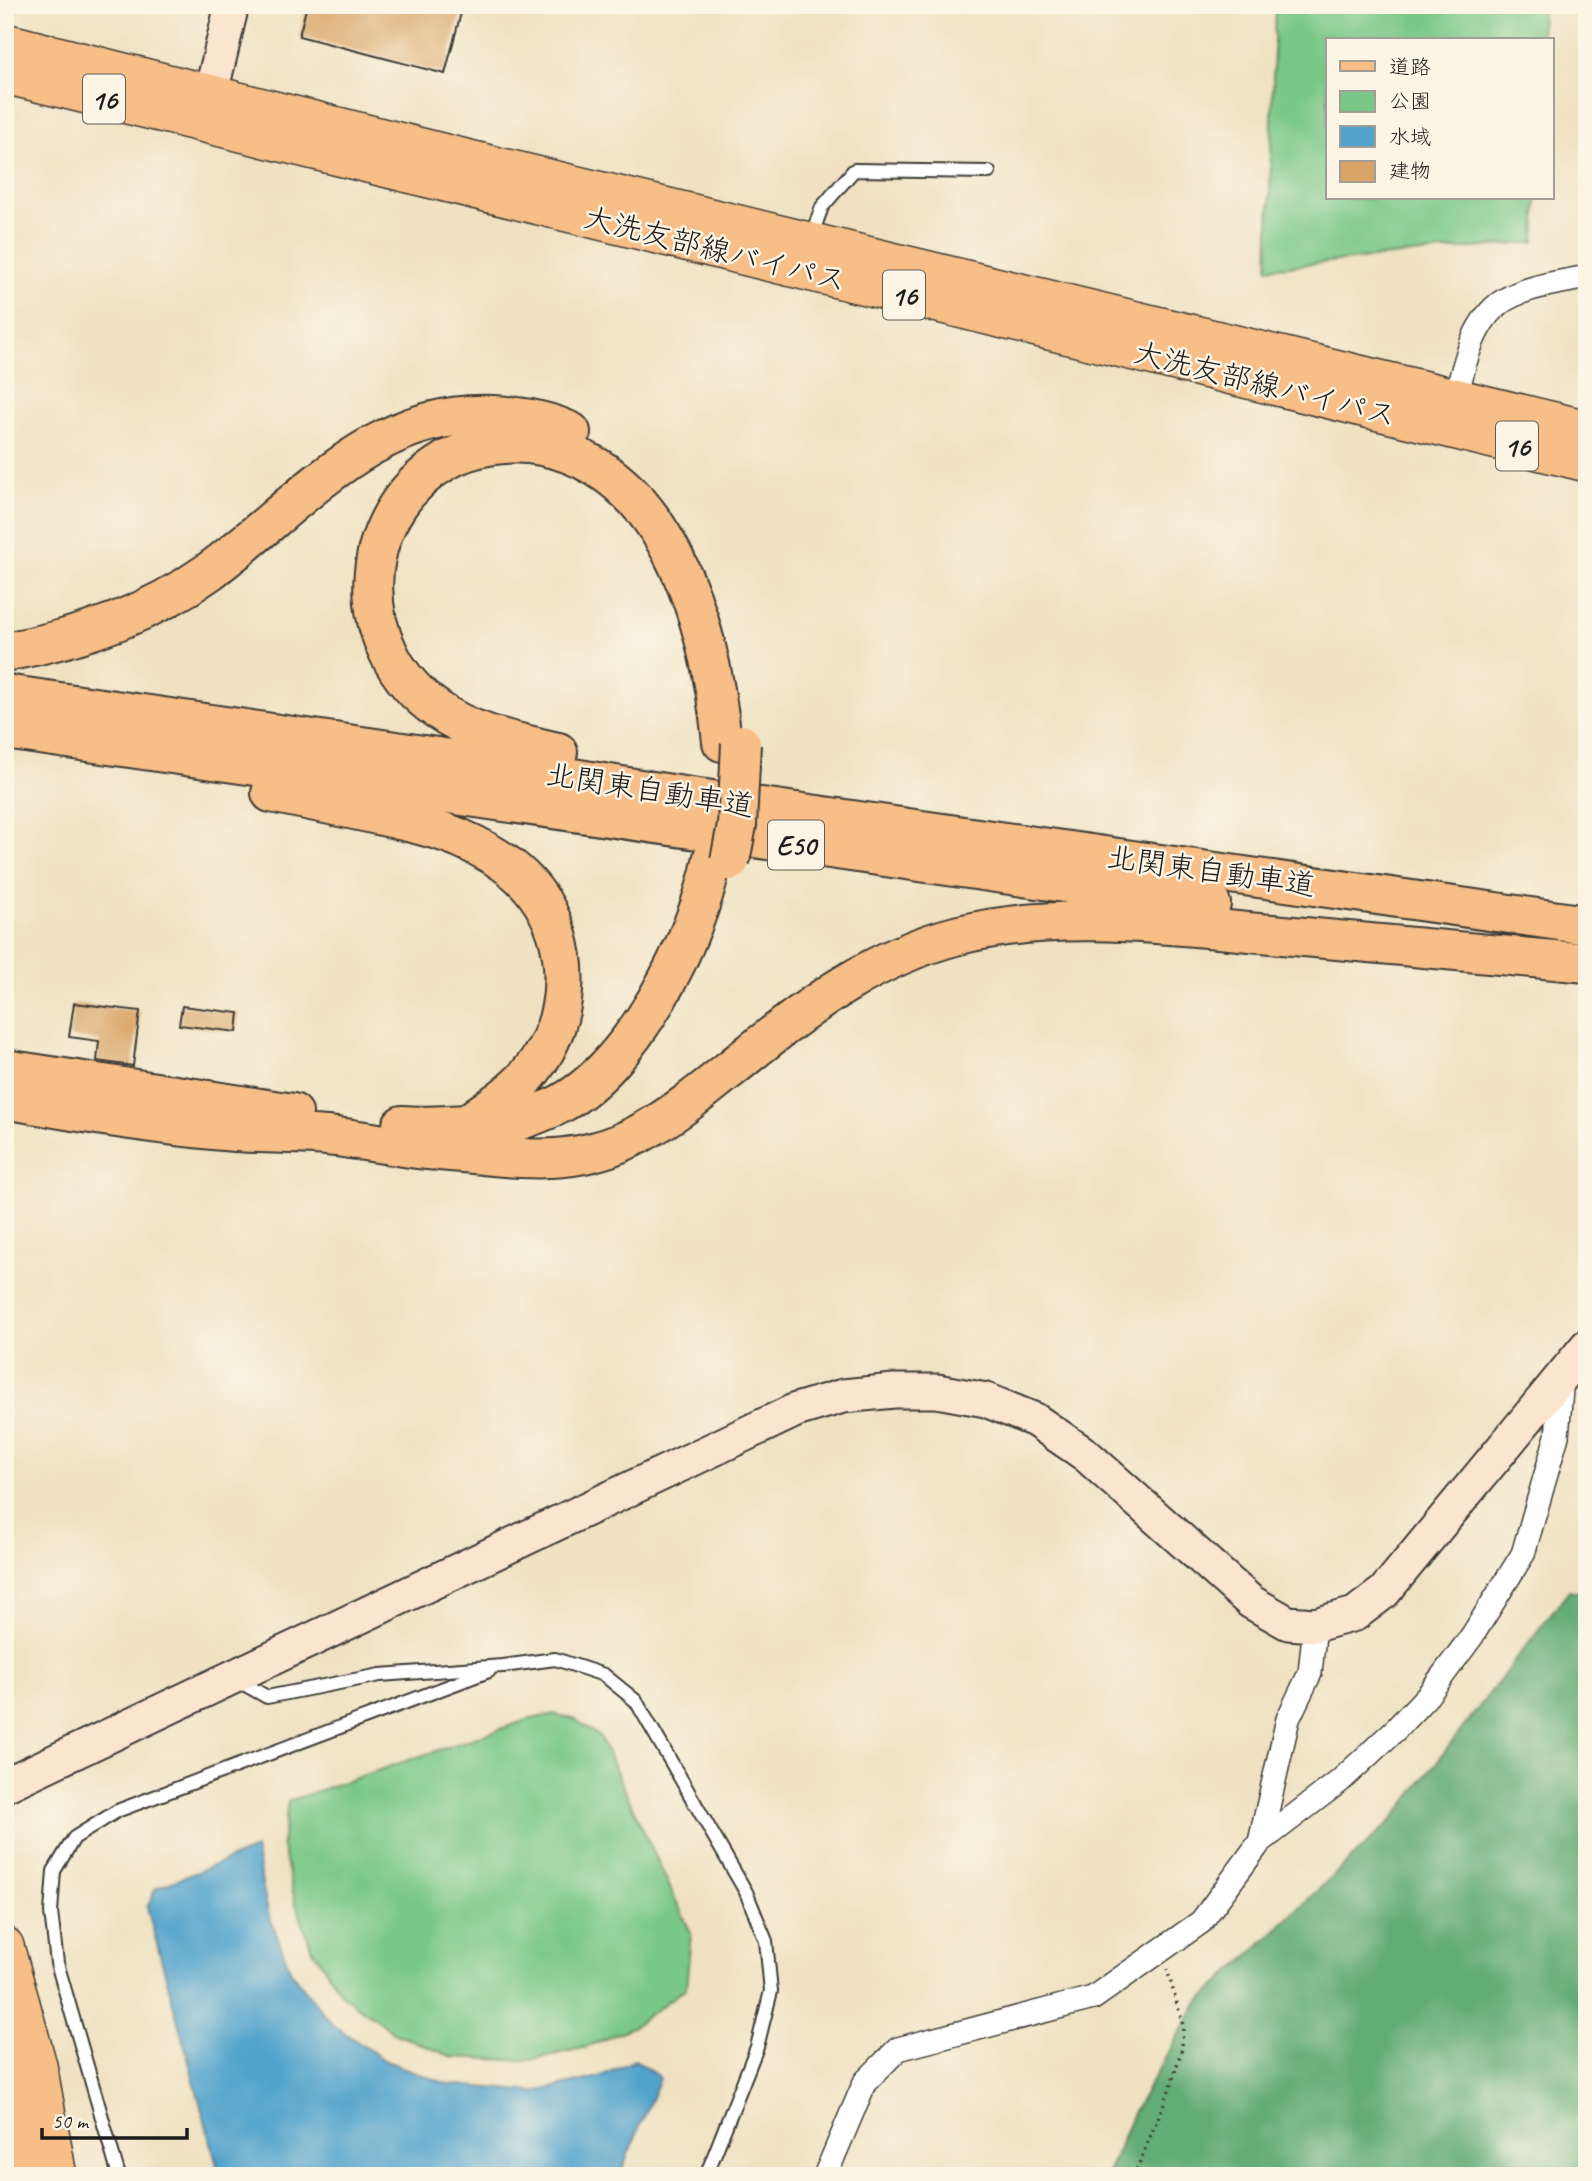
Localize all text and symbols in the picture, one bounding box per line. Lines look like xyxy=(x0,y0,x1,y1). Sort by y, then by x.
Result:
legend xyxy=(1326,38,1554,200)
text: 道路 xyxy=(1389,54,1431,80)
road number: 16 xyxy=(83,74,125,124)
text: 公園 xyxy=(1389,88,1431,114)
text: 水域 xyxy=(1389,124,1431,150)
text: 建物 xyxy=(1389,158,1431,184)
street label: 大洗友部線バイパス xyxy=(580,198,850,300)
road number: 16 xyxy=(883,270,925,320)
street label: 大洗友部線バイパス xyxy=(1130,333,1400,435)
road number: 16 xyxy=(1496,422,1538,471)
street label: 北関東自動車道 xyxy=(543,755,757,825)
road number: E50 xyxy=(768,820,824,870)
street label: 北関東自動車道 xyxy=(1104,838,1318,904)
scale bar xyxy=(42,2097,187,2141)
text: 50 m xyxy=(52,2108,90,2134)

